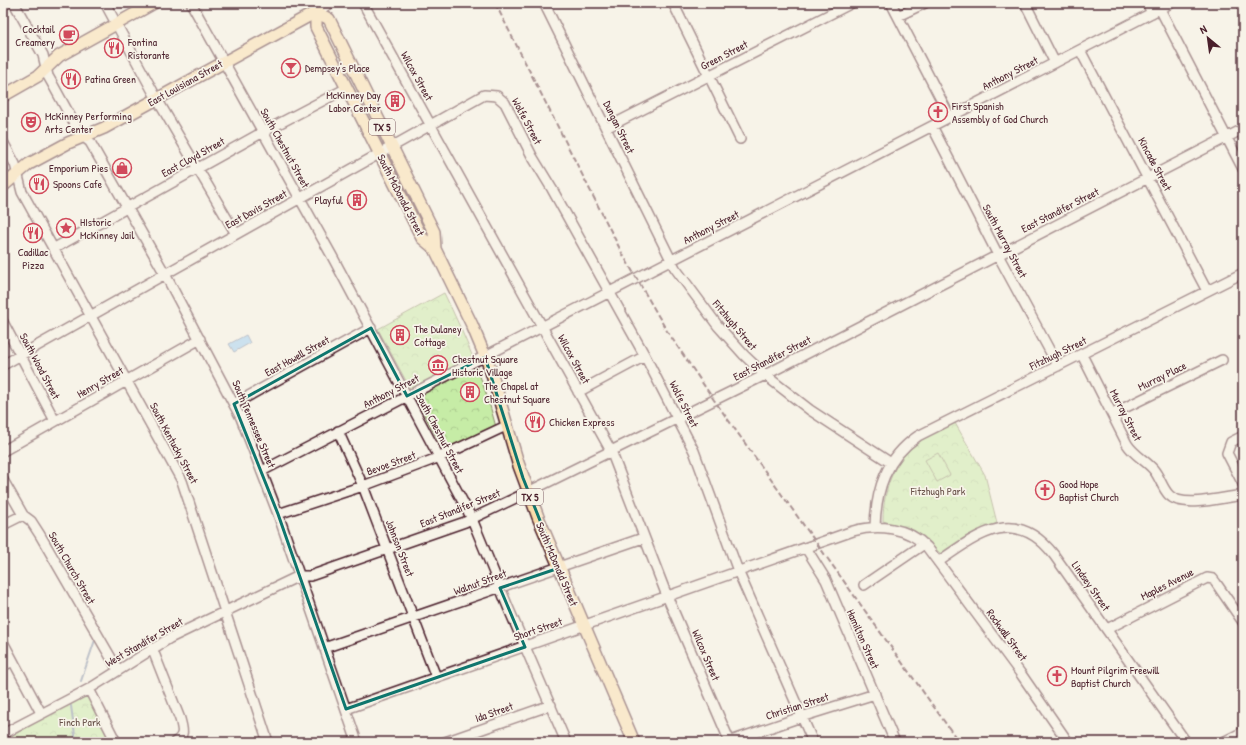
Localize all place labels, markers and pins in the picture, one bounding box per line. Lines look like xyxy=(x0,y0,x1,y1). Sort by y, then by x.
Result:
place label: Cocktail Creamery xyxy=(15,22,55,49)
cafe icon: Cocktail Creamery xyxy=(58,24,80,46)
place label: Fontina Ristorante xyxy=(127,35,170,62)
restaurant icon: Fontina Ristorante xyxy=(103,37,125,59)
bar icon: Dempsey's Place xyxy=(280,57,302,79)
place label: Dempsey's Place xyxy=(305,61,370,75)
restaurant icon: Patina Green xyxy=(60,68,82,90)
place label: Patina Green xyxy=(85,72,136,86)
place label: McKinney Day Labor Center xyxy=(326,88,382,115)
building icon: McKinney Day Labor Center xyxy=(384,90,406,112)
place label: First Spanish Assembly of God Church xyxy=(951,99,1048,126)
church icon: First Spanish Assembly of God Church xyxy=(927,101,949,123)
place label: McKinney Performing Arts Center xyxy=(45,109,132,136)
theatre icon: McKinney Performing Arts Center xyxy=(20,111,42,133)
shop icon: Emporium Pies xyxy=(111,157,133,179)
place label: Emporium Pies xyxy=(49,161,108,175)
restaurant icon: Spoons Cafe xyxy=(28,173,50,195)
place label: Spoons Cafe xyxy=(53,177,103,191)
building icon: Playful xyxy=(346,189,368,211)
place label: Playful xyxy=(315,193,343,207)
place label: HIstoric McKinney Jail xyxy=(80,215,134,242)
place icon: HIstoric McKinney Jail xyxy=(55,217,77,239)
restaurant icon: Cadillac Pizza xyxy=(22,222,44,244)
place label: Cadillac Pizza xyxy=(18,245,49,272)
place label: The Dulaney Cottage xyxy=(414,322,462,349)
building icon: The Dulaney Cottage xyxy=(389,324,411,346)
place label: Chestnut Square Historic Village xyxy=(452,352,519,379)
museum icon: Chestnut Square Historic Village xyxy=(427,354,449,376)
place label: The Chapel at Chestnut Square xyxy=(484,379,551,406)
building icon: The Chapel at Chestnut Square xyxy=(459,381,481,403)
restaurant icon: Chicken Express xyxy=(524,411,546,433)
place label: Chicken Express xyxy=(549,415,614,429)
place label: Good Hope Baptist Church xyxy=(1059,477,1119,504)
church icon: Good Hope Baptist Church xyxy=(1034,479,1056,501)
place label: Mount Pilgrim Freewill Baptist Church xyxy=(1071,663,1160,690)
church icon: Mount Pilgrim Freewill Baptist Church xyxy=(1046,665,1068,687)

